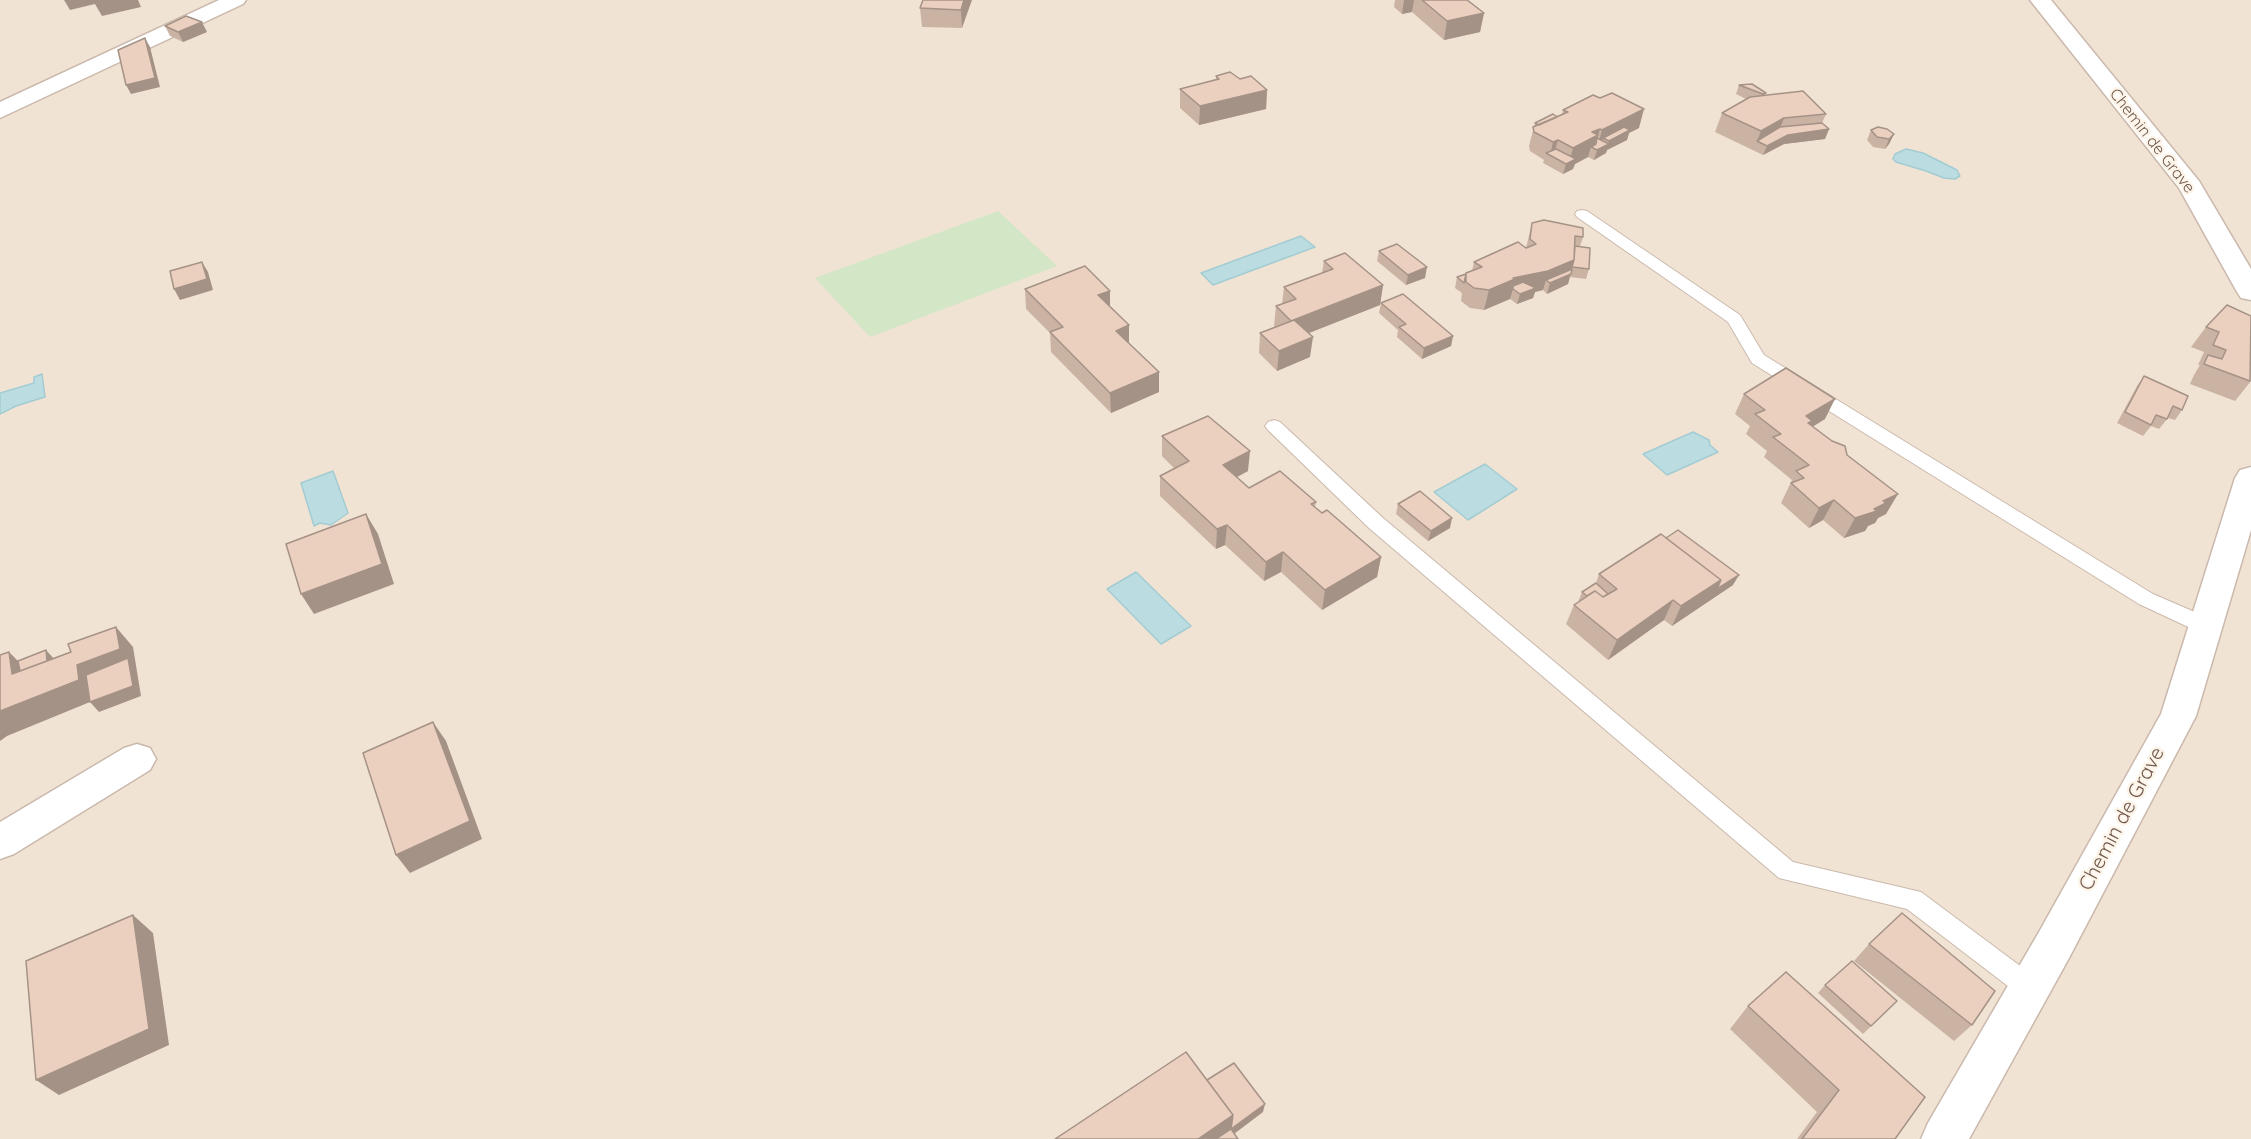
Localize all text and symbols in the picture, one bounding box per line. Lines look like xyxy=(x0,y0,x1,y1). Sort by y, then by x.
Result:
street label: Chemin de Grave xyxy=(2105,85,2199,197)
street label: Chemin de Grave xyxy=(2074,743,2170,895)

